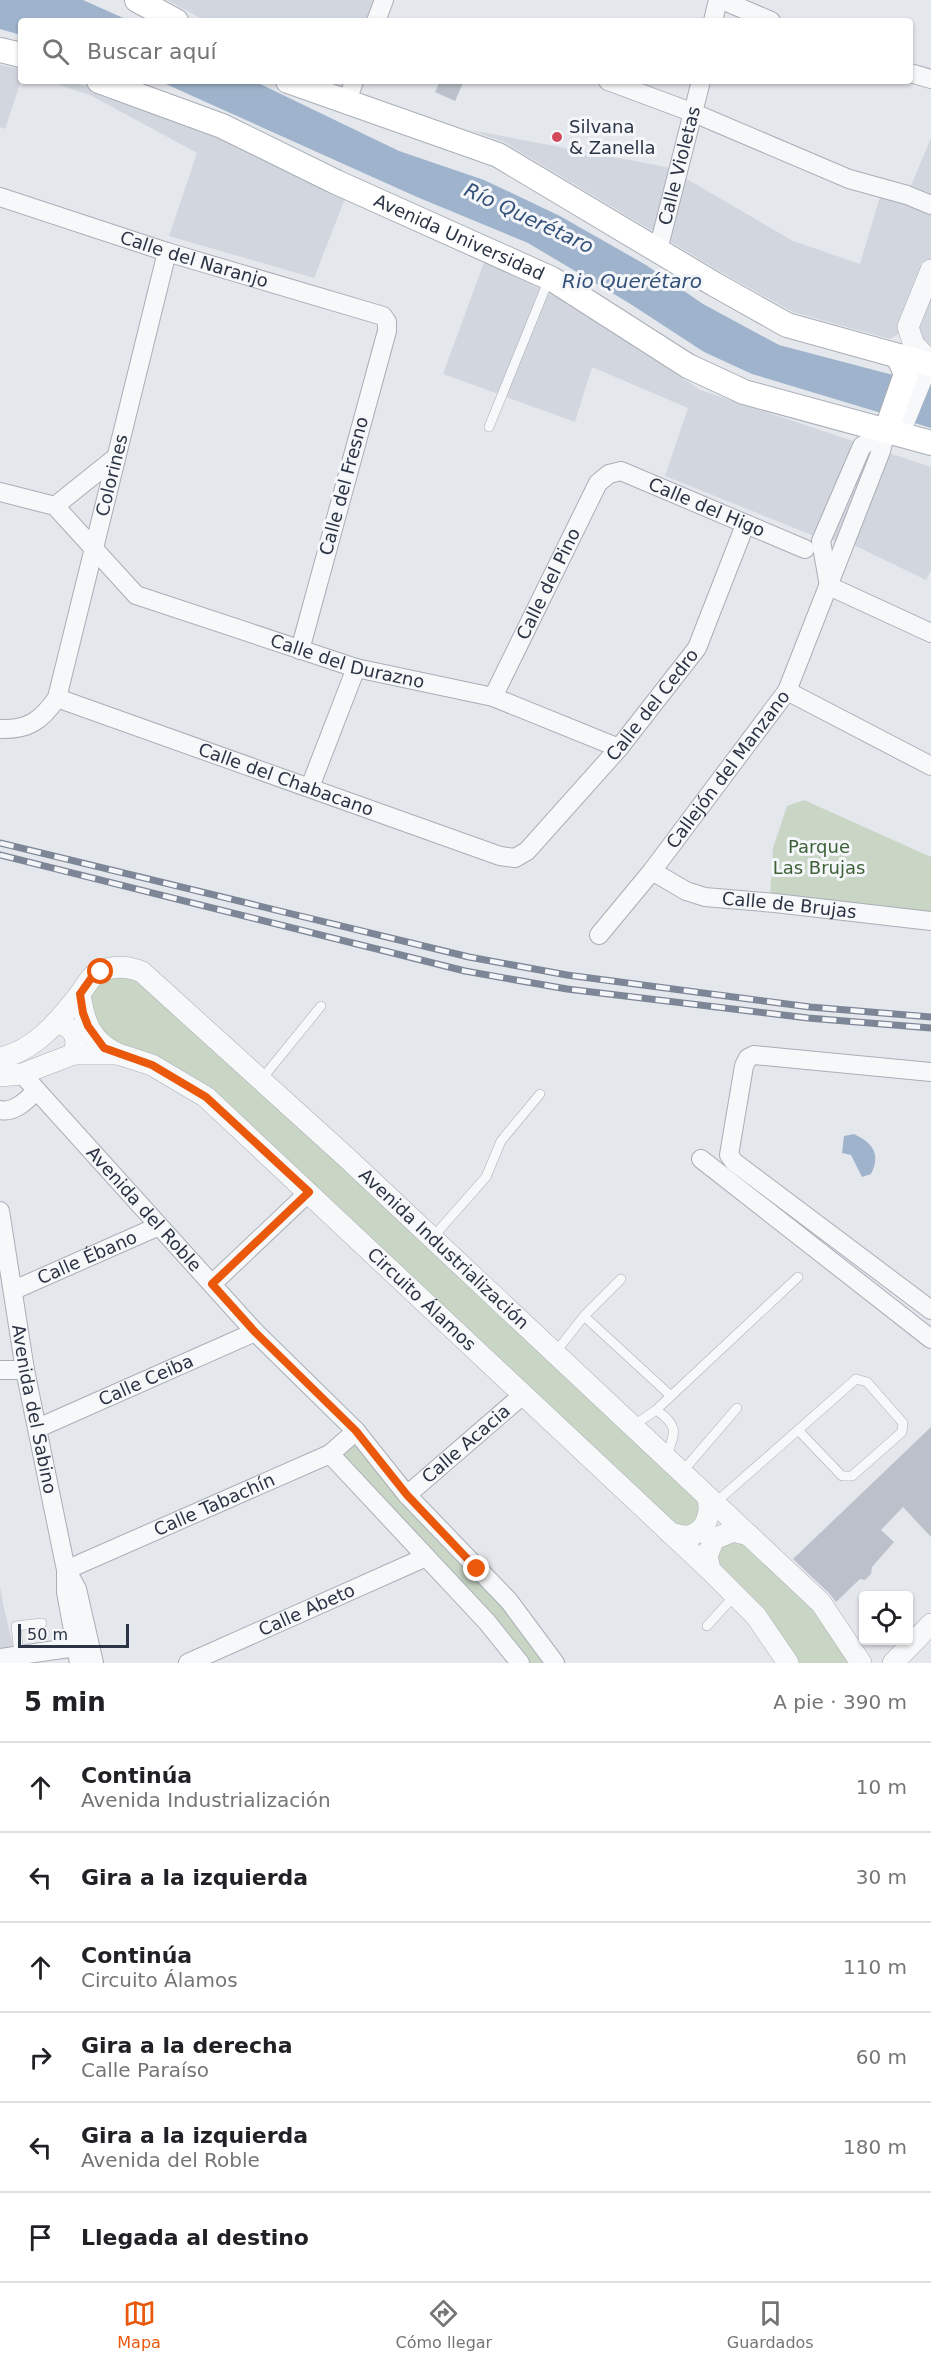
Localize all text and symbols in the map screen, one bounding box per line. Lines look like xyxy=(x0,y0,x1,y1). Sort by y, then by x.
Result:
search box xyxy=(18,18,913,84)
icon: search xyxy=(39,35,72,68)
text: Buscar aquí xyxy=(87,39,217,64)
street label: Calle Violetas xyxy=(654,104,704,227)
place label: Silvana & Zanella xyxy=(569,116,656,158)
marker: Silvana & Zanella xyxy=(550,130,564,144)
water label: Río Querétaro xyxy=(461,178,597,258)
street label: Avenida Universidad xyxy=(371,189,548,284)
street label: Calle del Naranjo xyxy=(117,226,271,291)
water label: Rio Querétaro xyxy=(562,269,702,293)
street label: Calle del Fresno xyxy=(315,414,372,557)
street label: Colorines xyxy=(91,432,132,518)
street label: Calle del Higo xyxy=(645,473,768,541)
street label: Calle del Pino xyxy=(512,524,584,643)
street label: Calle del Durazno xyxy=(268,629,427,692)
street label: Calle del Cedro xyxy=(602,644,703,765)
street label: Callejón del Manzano xyxy=(662,686,794,852)
street label: Calle del Chabacano xyxy=(196,738,377,820)
park label: Parque Las Brujas xyxy=(773,836,865,878)
street label: Calle de Brujas xyxy=(721,887,858,922)
route start xyxy=(87,958,113,984)
street label: Avenida del Roble xyxy=(83,1142,206,1276)
street label: Avenida Industrialización xyxy=(355,1164,533,1333)
street label: Calle Ébano xyxy=(34,1226,140,1288)
street label: Circuito Álamos xyxy=(363,1243,481,1355)
street label: Avenida del Sabino xyxy=(8,1323,61,1496)
street label: Calle Ceiba xyxy=(95,1350,196,1410)
street label: Calle Acacia xyxy=(417,1400,514,1487)
street label: Calle Tabachín xyxy=(151,1469,278,1540)
route end xyxy=(463,1555,489,1581)
street label: Calle Abeto xyxy=(255,1579,358,1640)
map controls xyxy=(859,1591,913,1645)
button: locate xyxy=(859,1591,913,1645)
scale bar xyxy=(18,1621,129,1648)
text: 50 m xyxy=(27,1625,68,1644)
text: 5 min xyxy=(24,1687,106,1717)
text: A pie · 390 m xyxy=(773,1690,907,1714)
text: Continúa xyxy=(81,1763,192,1788)
icon: ahead xyxy=(24,1771,57,1804)
text: 10 m xyxy=(856,1775,907,1799)
text: Avenida Industrialización xyxy=(81,1788,331,1812)
icon: left xyxy=(24,1861,57,1894)
text: Gira a la izquierda xyxy=(81,1865,308,1890)
text: 30 m xyxy=(856,1865,907,1889)
text: Continúa xyxy=(81,1943,192,1968)
icon: ahead xyxy=(24,1951,57,1984)
text: 110 m xyxy=(843,1955,907,1979)
text: Circuito Álamos xyxy=(81,1968,238,1992)
text: Gira a la derecha xyxy=(81,2033,293,2058)
icon: right xyxy=(24,2041,57,2074)
text: 60 m xyxy=(856,2045,907,2069)
text: Calle Paraíso xyxy=(81,2058,209,2082)
text: Gira a la izquierda xyxy=(81,2123,308,2148)
icon: left xyxy=(24,2131,57,2164)
text: 180 m xyxy=(843,2135,907,2159)
text: Avenida del Roble xyxy=(81,2148,260,2172)
icon: arrive xyxy=(24,2221,57,2254)
text: Llegada al destino xyxy=(81,2225,309,2250)
tab: Mapa xyxy=(117,2297,161,2352)
tab: Cómo llegar xyxy=(395,2297,492,2352)
tab: Guardados xyxy=(727,2297,814,2352)

